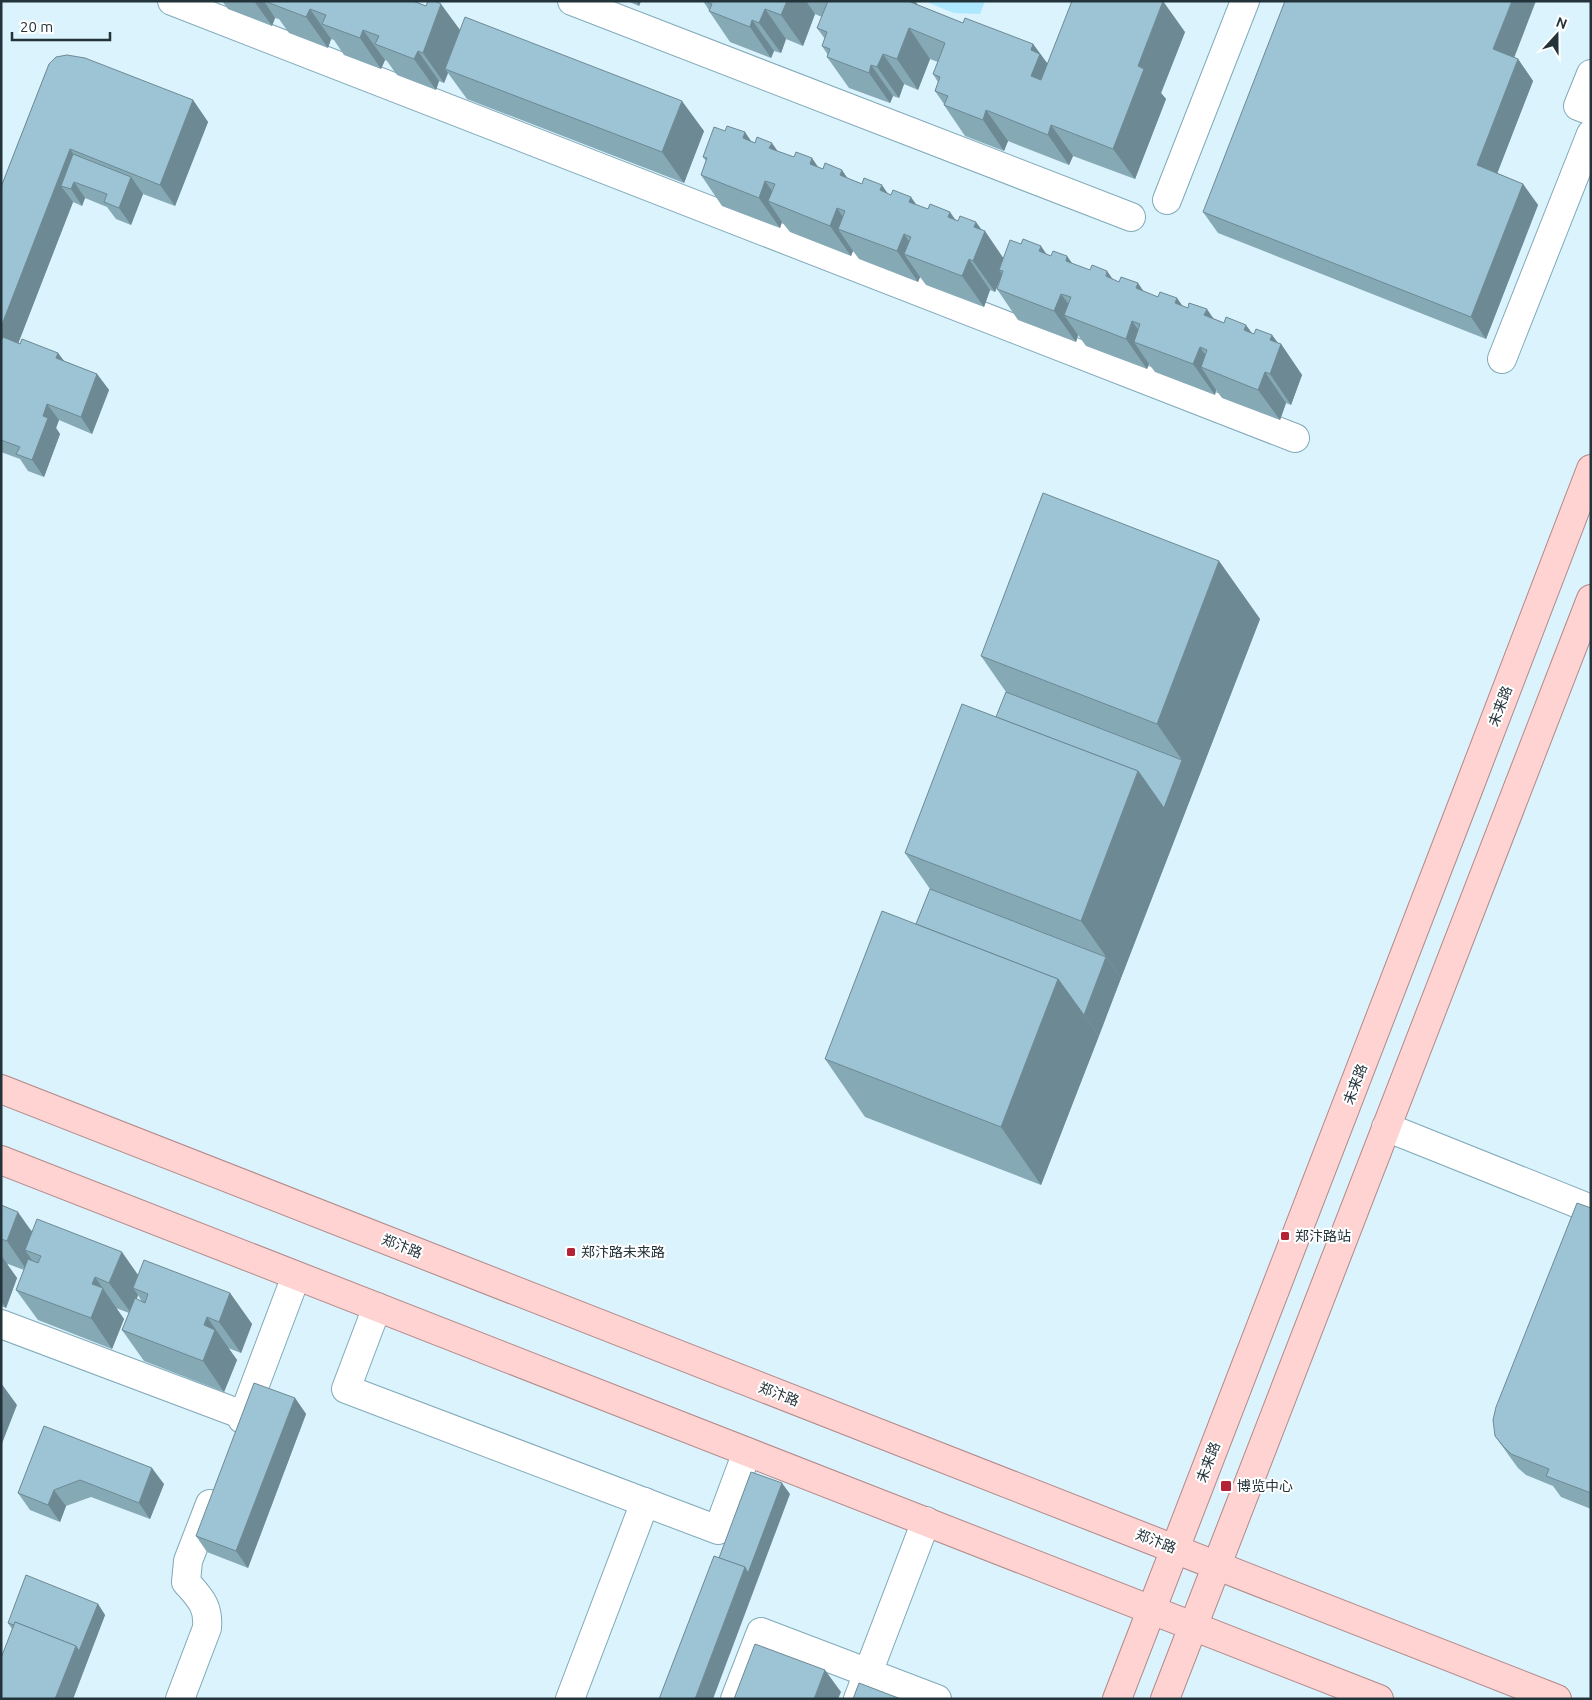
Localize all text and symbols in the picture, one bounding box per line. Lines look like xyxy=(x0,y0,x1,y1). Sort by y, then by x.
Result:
scale bar xyxy=(12,10,110,42)
north arrow xyxy=(1532,10,1582,60)
text: N xyxy=(1554,14,1569,32)
text: 20 m xyxy=(20,18,53,35)
street label: 未来路 xyxy=(1485,684,1515,728)
street label: 未来路 xyxy=(1340,1062,1370,1106)
place label: 郑汴路站 xyxy=(1295,1228,1351,1244)
marker: 郑汴路站 xyxy=(1279,1230,1291,1242)
street label: 郑汴路 xyxy=(380,1231,424,1261)
place label: 郑汴路未来路 xyxy=(581,1244,665,1260)
marker: 郑汴路未来路 xyxy=(565,1246,577,1258)
street label: 郑汴路 xyxy=(757,1379,801,1409)
street label: 未来路 xyxy=(1193,1440,1223,1484)
place label: 博览中心 xyxy=(1237,1478,1293,1494)
marker: 博览中心 xyxy=(1219,1479,1233,1493)
street label: 郑汴路 xyxy=(1134,1526,1178,1556)

